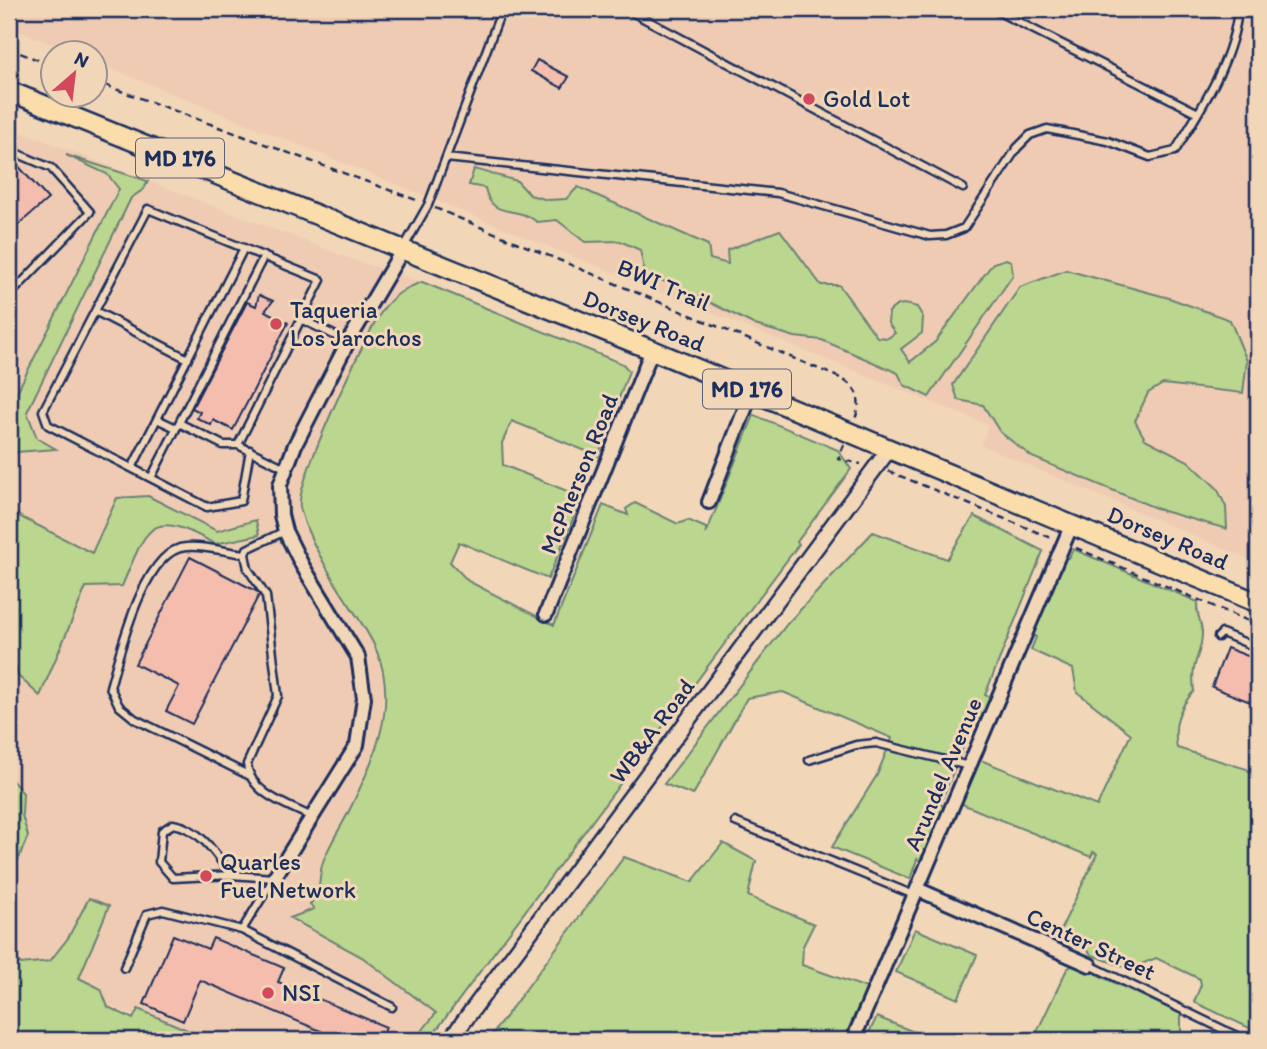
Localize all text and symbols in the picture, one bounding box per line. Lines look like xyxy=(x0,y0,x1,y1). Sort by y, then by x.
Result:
north arrow xyxy=(38,38,108,108)
text: N xyxy=(71,46,93,73)
place label: Gold Lot xyxy=(823,84,910,113)
marker: Gold Lot xyxy=(801,91,817,107)
road number: MD 176 xyxy=(136,139,224,178)
street label: BWI Trail xyxy=(613,252,716,317)
street label: Dorsey Road xyxy=(579,283,709,358)
place label: Taqueria Los Jarochos xyxy=(290,295,422,352)
marker: Taqueria Los Jarochos xyxy=(268,316,284,332)
road number: MD 176 xyxy=(703,370,791,408)
street label: McPherson Road xyxy=(533,389,624,558)
street label: Dorsey Road xyxy=(1103,499,1233,576)
street label: WB&A Road xyxy=(603,672,701,789)
street label: Arundel Avenue xyxy=(897,693,988,855)
place label: Quarles Fuel Network xyxy=(220,847,356,904)
marker: Quarles Fuel Network xyxy=(198,868,214,884)
street label: Center Street xyxy=(1022,901,1160,986)
place label: NSI xyxy=(282,978,321,1007)
marker: NSI xyxy=(260,985,276,1001)

